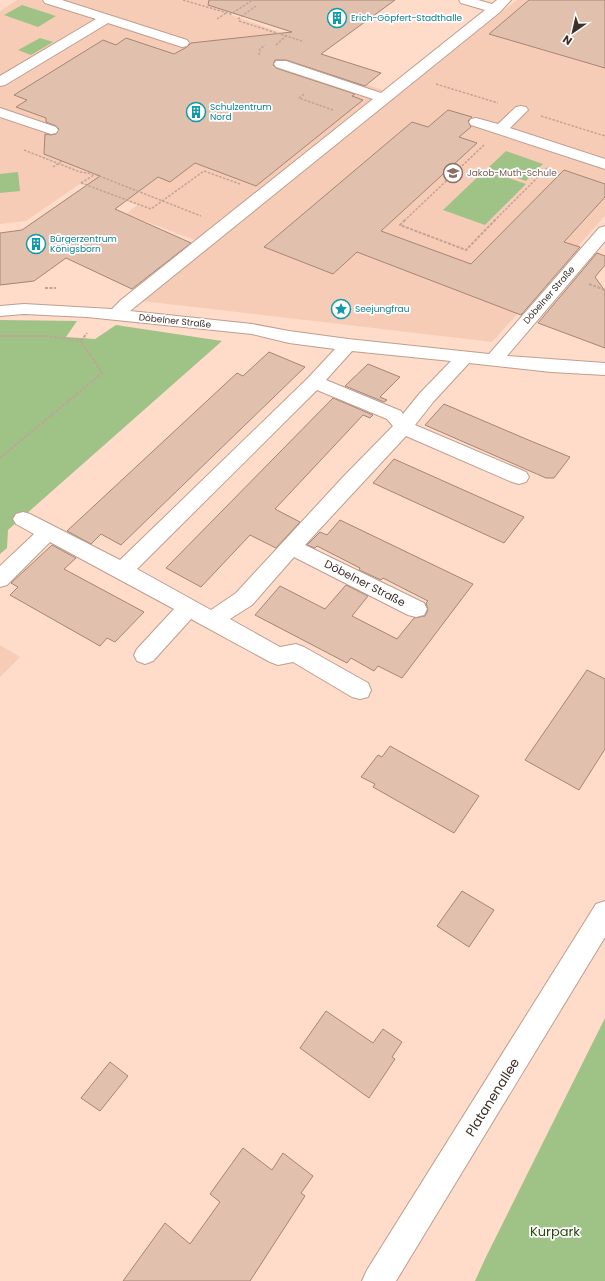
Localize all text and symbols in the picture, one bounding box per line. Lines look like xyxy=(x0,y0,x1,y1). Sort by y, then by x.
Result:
building icon: Erich-Göpfert-Stadthalle xyxy=(326,7,348,29)
place label: Erich-Göpfert-Stadthalle xyxy=(351,12,463,24)
north arrow xyxy=(553,12,593,52)
text: N xyxy=(560,31,575,49)
building icon: Schulzentrum Nord xyxy=(185,101,207,123)
place label: Schulzentrum Nord xyxy=(210,101,272,123)
school or university icon: Jakob-Muth-Schule xyxy=(442,162,464,184)
place label: Jakob-Muth-Schule xyxy=(467,167,557,179)
building icon: Bürgerzentrum Königsborn xyxy=(25,233,47,255)
place label: Bürgerzentrum Königsborn xyxy=(50,233,117,255)
street label: Döbelner Straße xyxy=(521,263,578,326)
place icon: Seejungfrau xyxy=(330,298,352,320)
place label: Seejungfrau xyxy=(355,303,410,315)
street label: Döbelner Straße xyxy=(138,311,212,331)
street label: Döbelner Straße xyxy=(322,556,408,610)
street label: Platanenallee xyxy=(461,1054,524,1140)
park label: Kurpark xyxy=(530,1222,580,1241)

